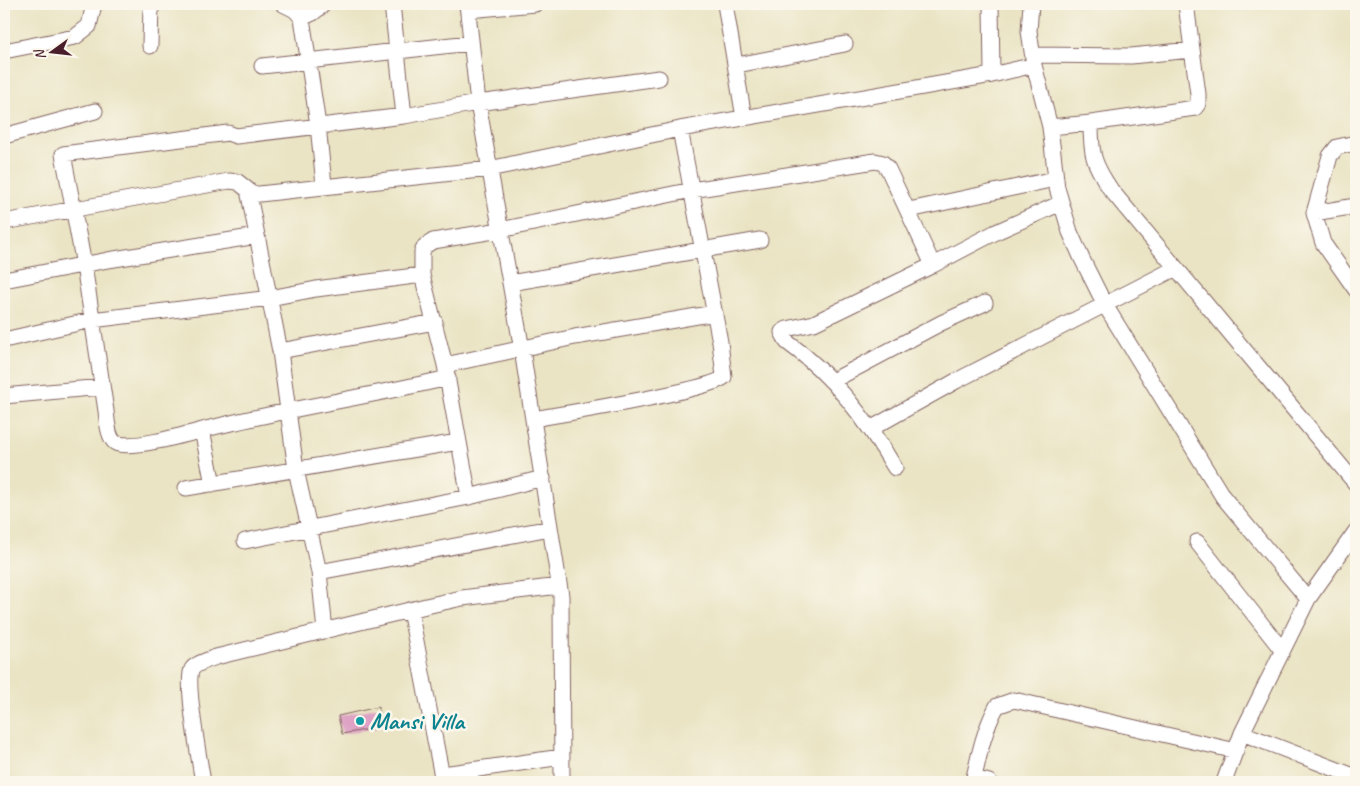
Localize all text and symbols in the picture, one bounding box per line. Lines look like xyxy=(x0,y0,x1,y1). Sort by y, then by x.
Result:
north arrow xyxy=(28,28,78,78)
text: N xyxy=(30,47,49,62)
place label: Mansi Villa xyxy=(370,706,466,736)
marker: Mansi Villa xyxy=(354,715,366,727)

